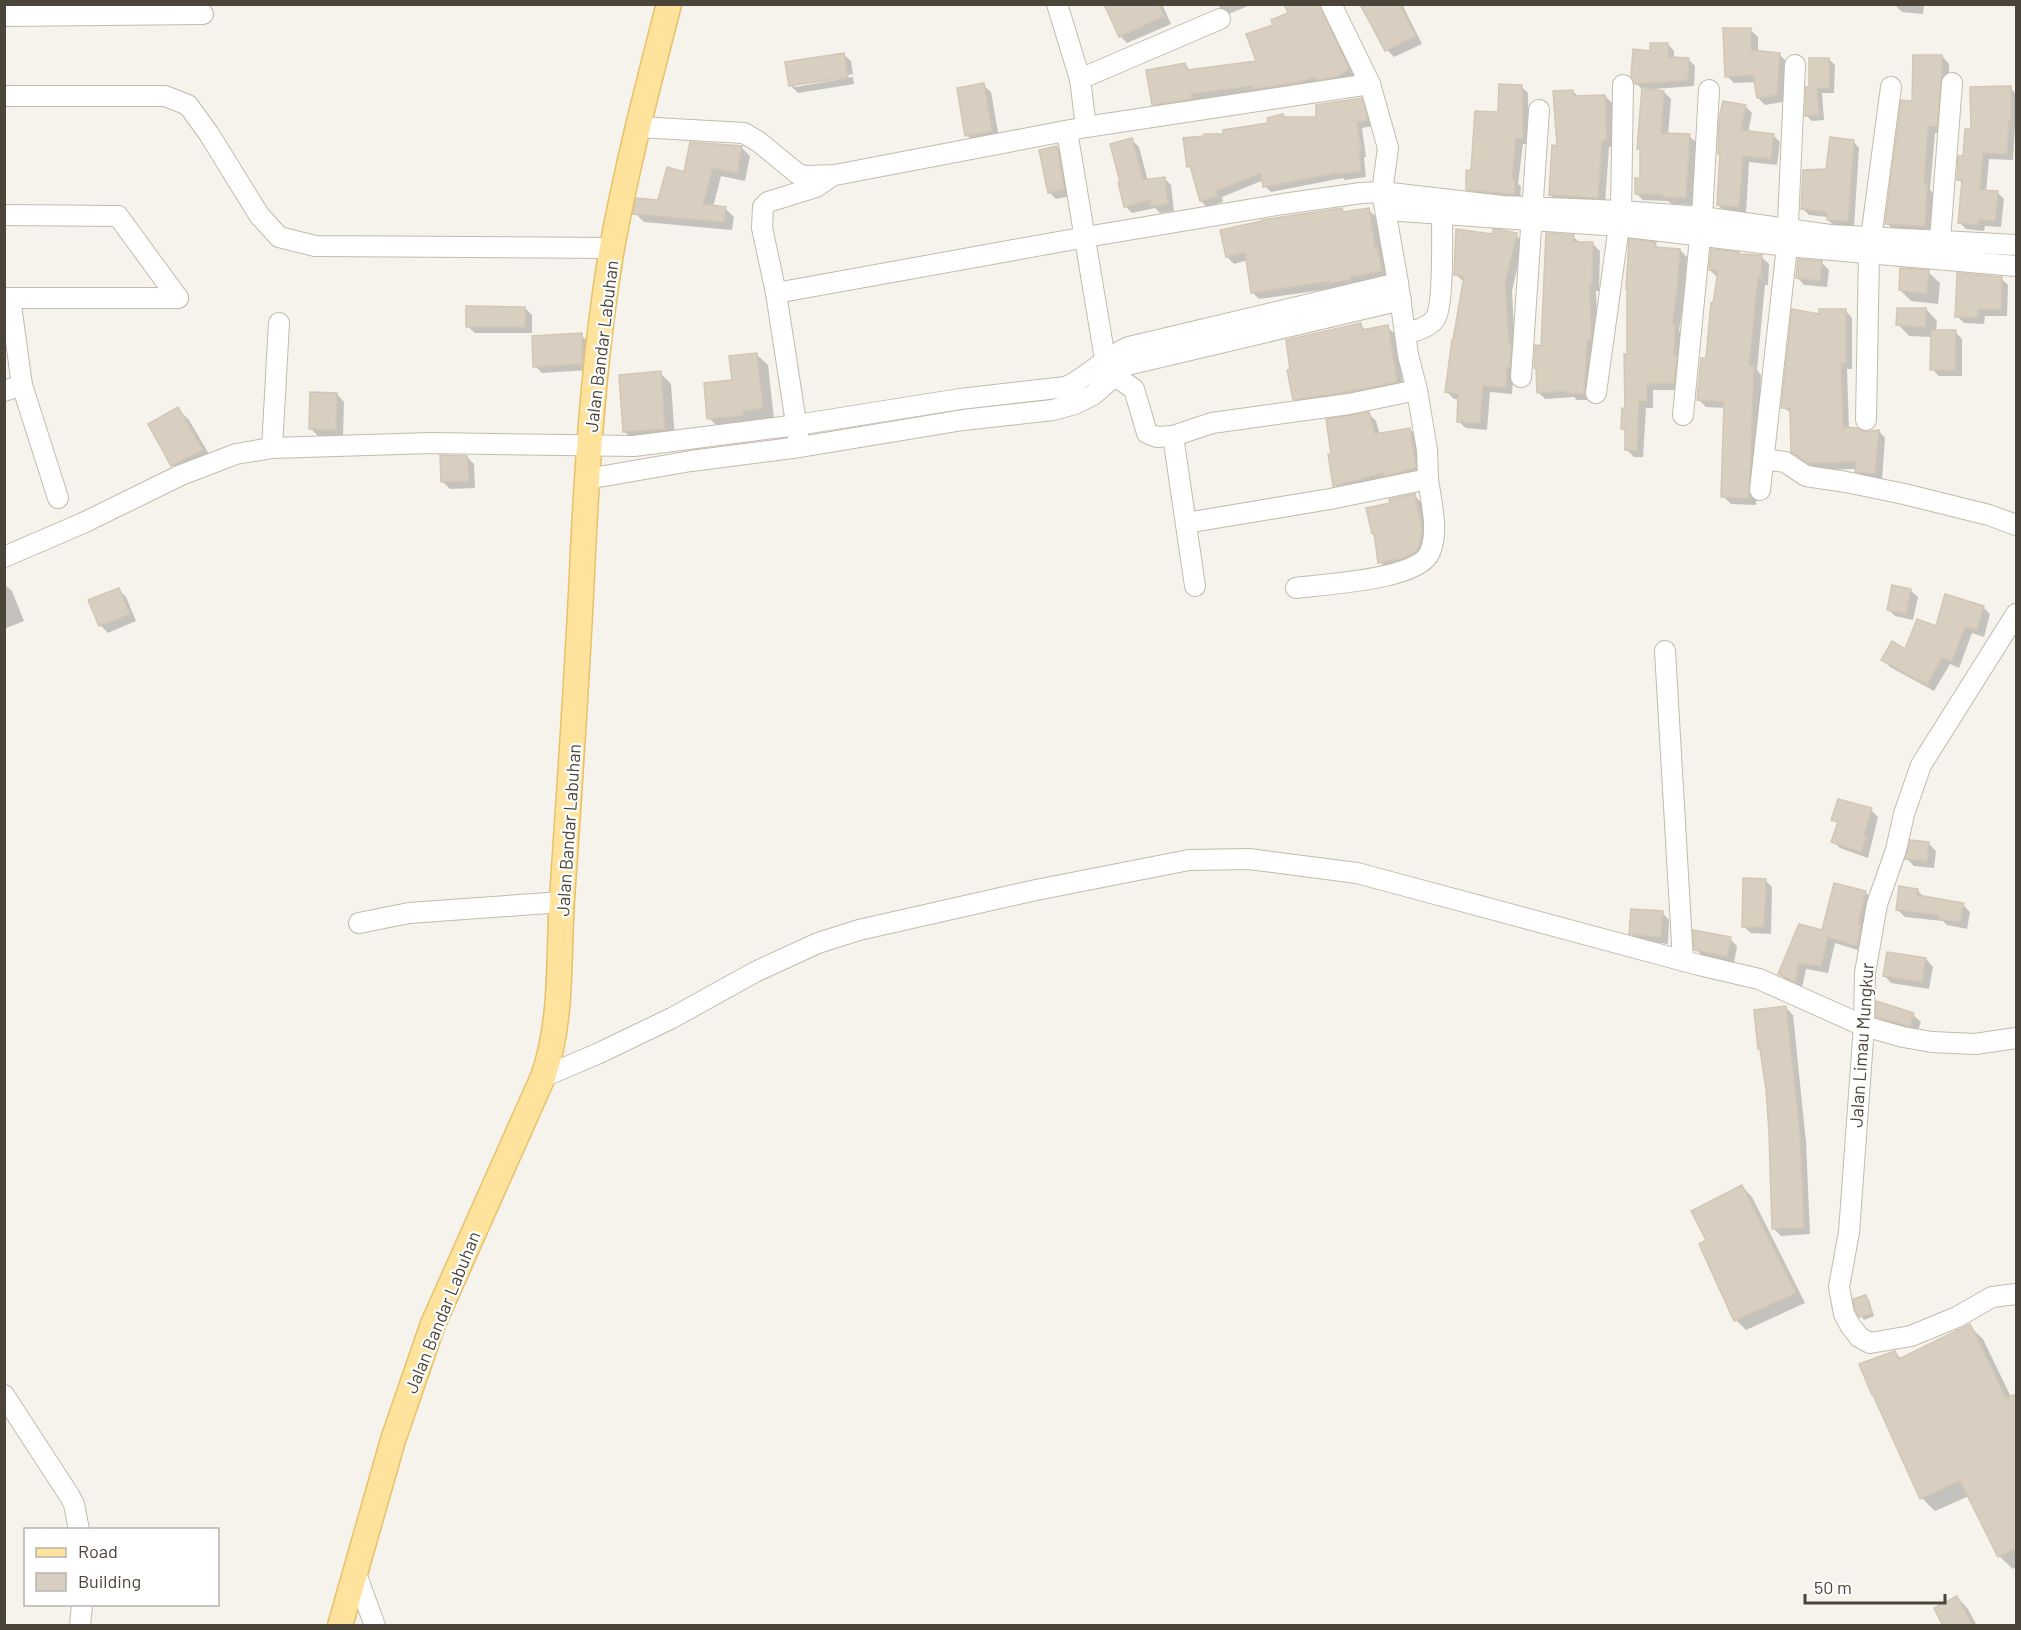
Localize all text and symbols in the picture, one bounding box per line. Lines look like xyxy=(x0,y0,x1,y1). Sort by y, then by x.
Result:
street label: Jalan Bandar Labuhan xyxy=(580,259,622,433)
street label: Jalan Bandar Labuhan xyxy=(551,743,585,917)
street label: Jalan Limau Mungkur xyxy=(1844,961,1878,1128)
street label: Jalan Bandar Labuhan xyxy=(399,1228,485,1396)
legend xyxy=(24,1528,219,1606)
text: Road xyxy=(78,1540,118,1562)
scale bar xyxy=(1805,1567,1944,1605)
text: Building xyxy=(78,1570,141,1592)
text: 50 m xyxy=(1814,1576,1852,1598)

